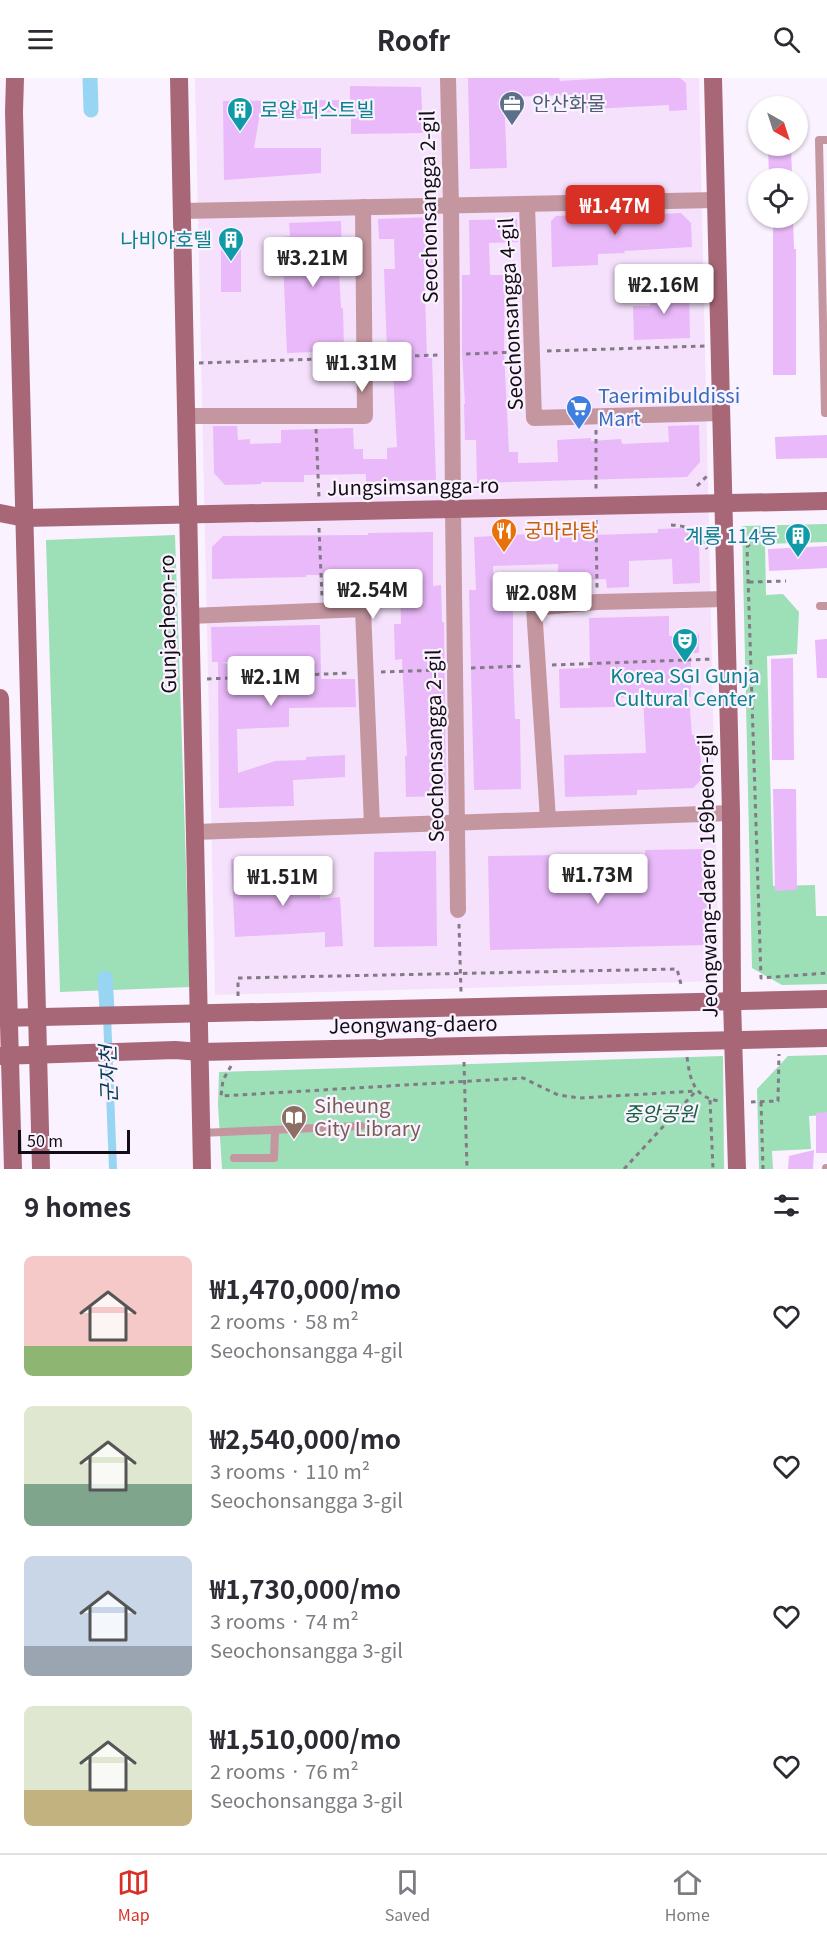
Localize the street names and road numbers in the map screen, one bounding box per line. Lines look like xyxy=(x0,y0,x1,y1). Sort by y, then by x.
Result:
street label: Seochonsangga 2-gil xyxy=(411,110,444,304)
street label: Seochonsangga 4-gil xyxy=(490,217,529,411)
street label: Jungsimsangga-ro xyxy=(326,469,499,502)
street label: Gunjacheon-ro xyxy=(151,554,182,694)
street label: Seochonsangga 2-gil xyxy=(417,649,450,843)
street label: Jeongwang-daero 169beon-gil xyxy=(690,734,723,1018)
street label: Jeongwang-daero xyxy=(328,1008,498,1039)

